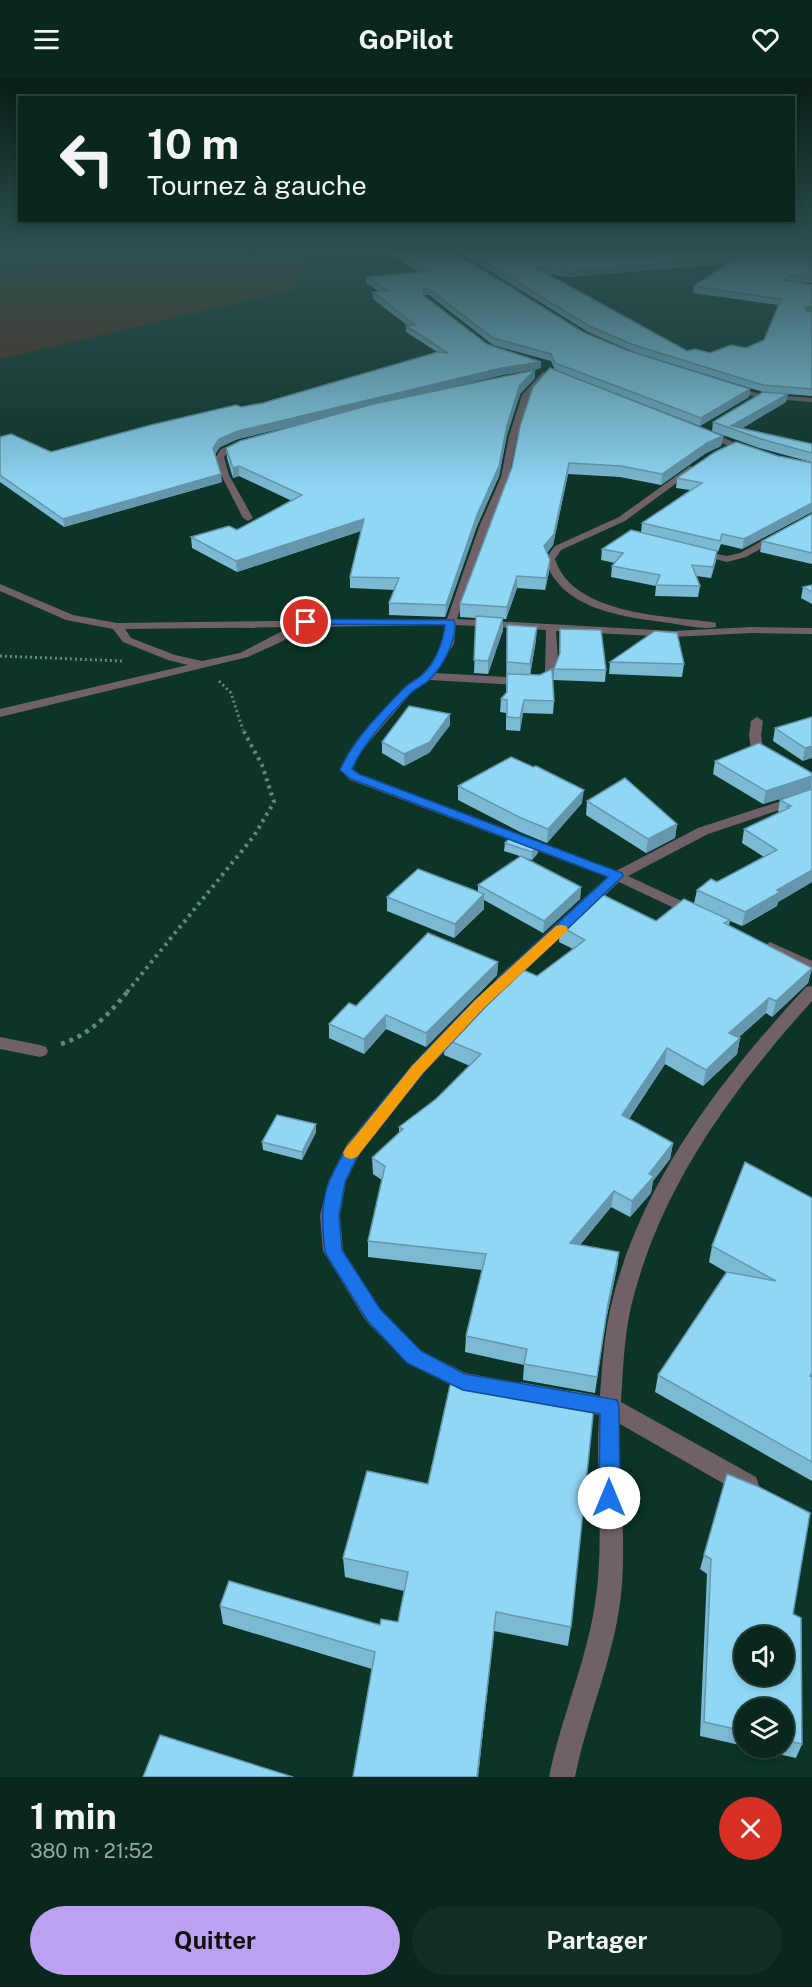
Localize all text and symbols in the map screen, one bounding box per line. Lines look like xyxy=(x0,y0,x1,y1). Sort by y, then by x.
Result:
icon: menu xyxy=(30,23,63,56)
text: GoPilot xyxy=(359,23,453,55)
icon: heart xyxy=(749,23,782,56)
text: 10 m xyxy=(147,119,239,168)
icon: left xyxy=(48,120,126,198)
text: Tournez à gauche xyxy=(147,169,367,201)
pin xyxy=(280,596,331,647)
icon: arrive xyxy=(289,605,322,638)
position arrow xyxy=(577,1466,641,1530)
map controls xyxy=(734,1626,794,1758)
button: sound xyxy=(734,1626,794,1686)
button: layers xyxy=(734,1698,794,1758)
text: 1 min xyxy=(30,1795,117,1837)
button: close xyxy=(719,1797,782,1860)
text: 380 m · 21:52 xyxy=(30,1839,153,1863)
button: Quitter xyxy=(30,1906,400,1975)
button: Partager xyxy=(412,1906,782,1975)

